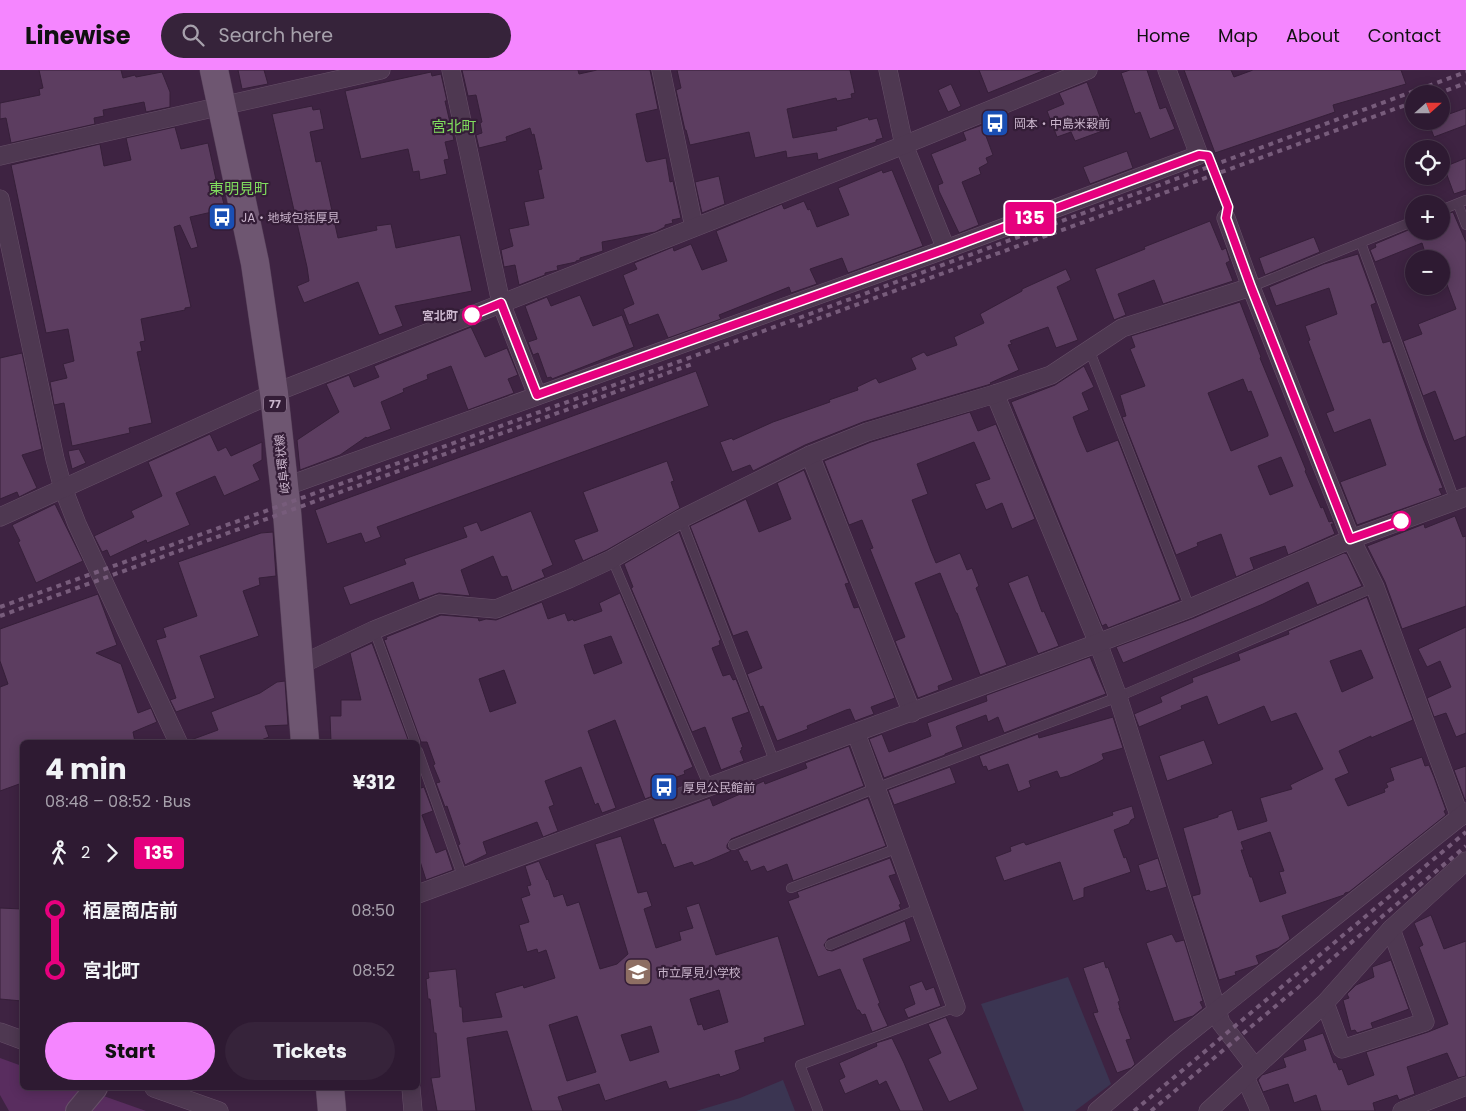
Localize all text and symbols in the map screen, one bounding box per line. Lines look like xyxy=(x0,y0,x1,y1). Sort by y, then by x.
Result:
search box xyxy=(161,13,511,58)
text: Linewise xyxy=(25,19,131,52)
icon: search xyxy=(179,21,207,49)
text: Search here xyxy=(219,22,333,49)
text: Home xyxy=(1136,23,1190,48)
text: Map xyxy=(1218,23,1258,48)
text: About xyxy=(1286,23,1340,48)
text: Contact xyxy=(1368,23,1441,48)
north arrow xyxy=(1405,85,1450,130)
map controls xyxy=(1405,85,1450,295)
bus stop icon: 岡本・中島米穀前 xyxy=(980,108,1010,138)
place label: 岡本・中島米穀前 xyxy=(1014,115,1110,132)
district label: 宮北町 xyxy=(431,116,477,137)
button: locate xyxy=(1405,140,1450,185)
district label: 東明見町 xyxy=(209,178,269,199)
button: + xyxy=(1405,195,1450,240)
bus stop icon: JA・地域包括厚見 xyxy=(207,202,237,232)
line badge: 135 xyxy=(1001,202,1059,234)
text: 135 xyxy=(1015,205,1045,230)
place label: JA・地域包括厚見 xyxy=(241,209,339,226)
button: − xyxy=(1405,250,1450,295)
marker: 宮北町 xyxy=(462,305,482,325)
place label: 宮北町 xyxy=(422,307,458,324)
road number: 77 xyxy=(264,396,286,412)
street label: 岐阜環状線 xyxy=(270,433,294,495)
unlabelled marker xyxy=(1391,511,1411,531)
text: 4 min xyxy=(45,750,127,789)
text: ¥312 xyxy=(353,769,395,796)
bus stop icon: 厚見公民館前 xyxy=(649,772,679,802)
place label: 厚見公民館前 xyxy=(683,779,755,796)
text: 08:48 – 08:52 · Bus xyxy=(45,790,191,813)
icon: walk xyxy=(45,839,73,867)
icon: forward xyxy=(98,839,126,867)
text: 135 xyxy=(144,840,174,865)
text: 2 xyxy=(81,841,90,864)
text: 栢屋商店前 xyxy=(83,897,178,924)
text: 08:50 xyxy=(351,899,395,922)
text: 宮北町 xyxy=(83,957,140,984)
school or university icon: 市立厚見小学校 xyxy=(623,957,653,987)
text: 08:52 xyxy=(352,959,395,982)
place label: 市立厚見小学校 xyxy=(657,964,741,981)
button: Start xyxy=(45,1022,215,1080)
button: Tickets xyxy=(225,1022,395,1080)

